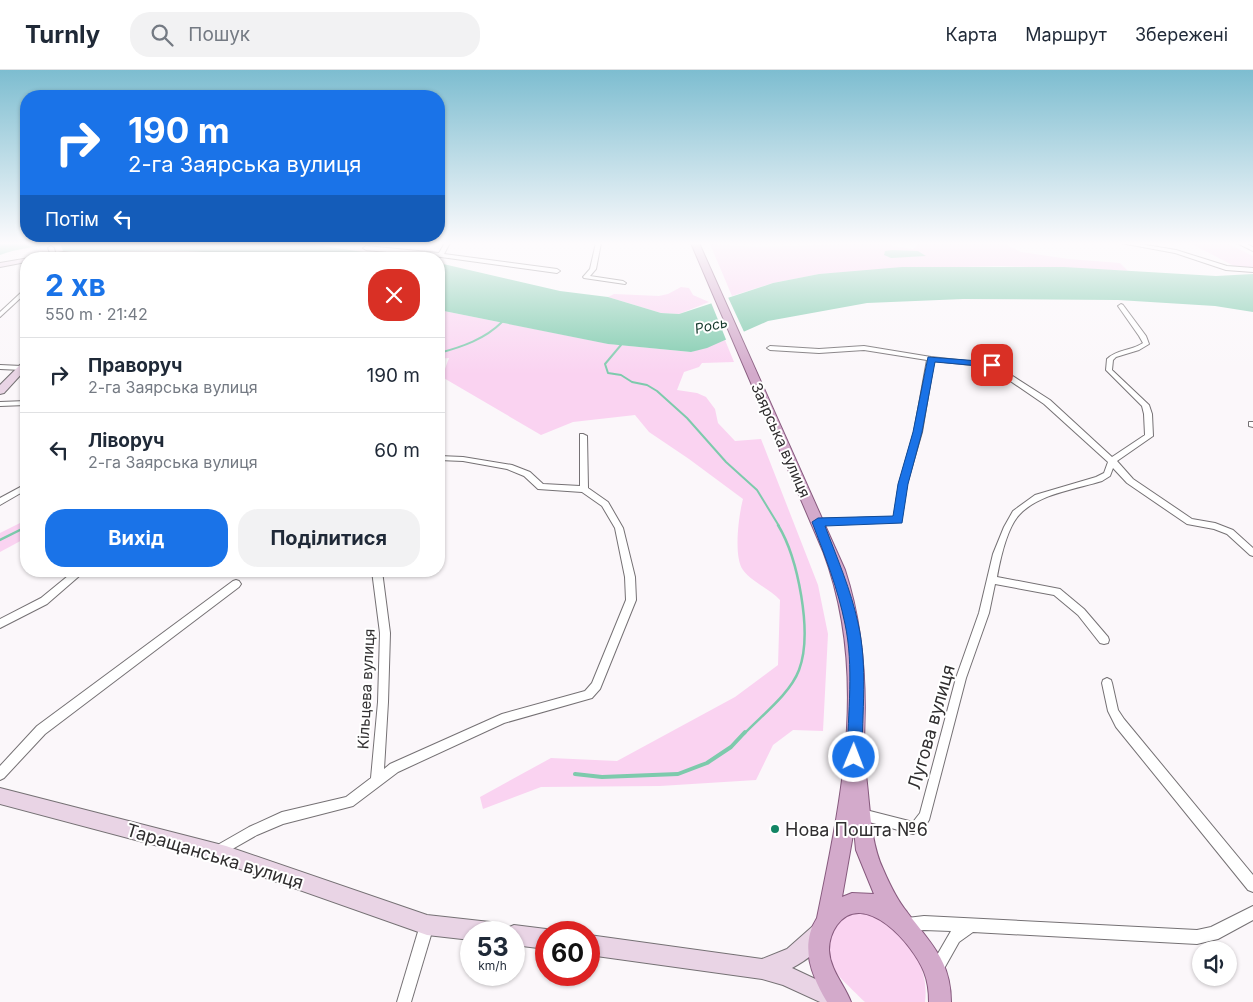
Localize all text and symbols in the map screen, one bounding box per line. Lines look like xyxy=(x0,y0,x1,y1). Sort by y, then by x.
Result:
search box xyxy=(130,12,480,57)
text: Turnly xyxy=(25,20,100,49)
icon: search xyxy=(148,21,176,49)
text: Пошук xyxy=(188,23,250,46)
text: Карта xyxy=(946,24,997,45)
text: Маршрут xyxy=(1025,24,1107,45)
text: Збережені xyxy=(1135,24,1228,45)
text: 190 m xyxy=(128,109,230,151)
icon: right xyxy=(45,110,110,175)
text: 2-га Заярська вулиця xyxy=(128,151,361,177)
icon: left xyxy=(109,205,137,233)
text: Потім xyxy=(45,208,99,231)
text: 2 хв xyxy=(45,267,106,303)
button: close xyxy=(368,269,420,321)
text: 550 m · 21:42 xyxy=(45,304,148,324)
water label: Рось xyxy=(693,313,729,337)
pin xyxy=(971,344,1013,386)
icon: arrive xyxy=(978,351,1006,379)
text: Праворуч xyxy=(88,354,182,377)
icon: right xyxy=(45,361,73,389)
text: 190 m xyxy=(367,364,420,387)
text: 2-га Заярська вулиця xyxy=(88,377,258,397)
street label: Заярська вулиця xyxy=(747,380,815,500)
text: Ліворуч xyxy=(88,429,164,452)
icon: left xyxy=(45,436,73,464)
text: 60 m xyxy=(374,439,420,462)
text: 2-га Заярська вулиця xyxy=(88,452,258,472)
button: Вихід xyxy=(45,509,228,567)
button: Поділитися xyxy=(238,509,420,567)
street label: Кільцева вулиця xyxy=(353,628,379,750)
street label: Лугова вулиця xyxy=(903,662,959,792)
position arrow xyxy=(827,730,879,782)
street label: Таращанська вулиця xyxy=(124,819,306,893)
place label: Нова Пошта №6 xyxy=(785,819,928,840)
marker: Нова Пошта №6 xyxy=(769,823,781,835)
speed limit sign: 60 xyxy=(535,921,600,986)
text: 53 xyxy=(476,932,509,962)
map controls xyxy=(1192,941,1237,986)
button: sound xyxy=(1192,941,1237,986)
text: km/h xyxy=(478,958,507,973)

